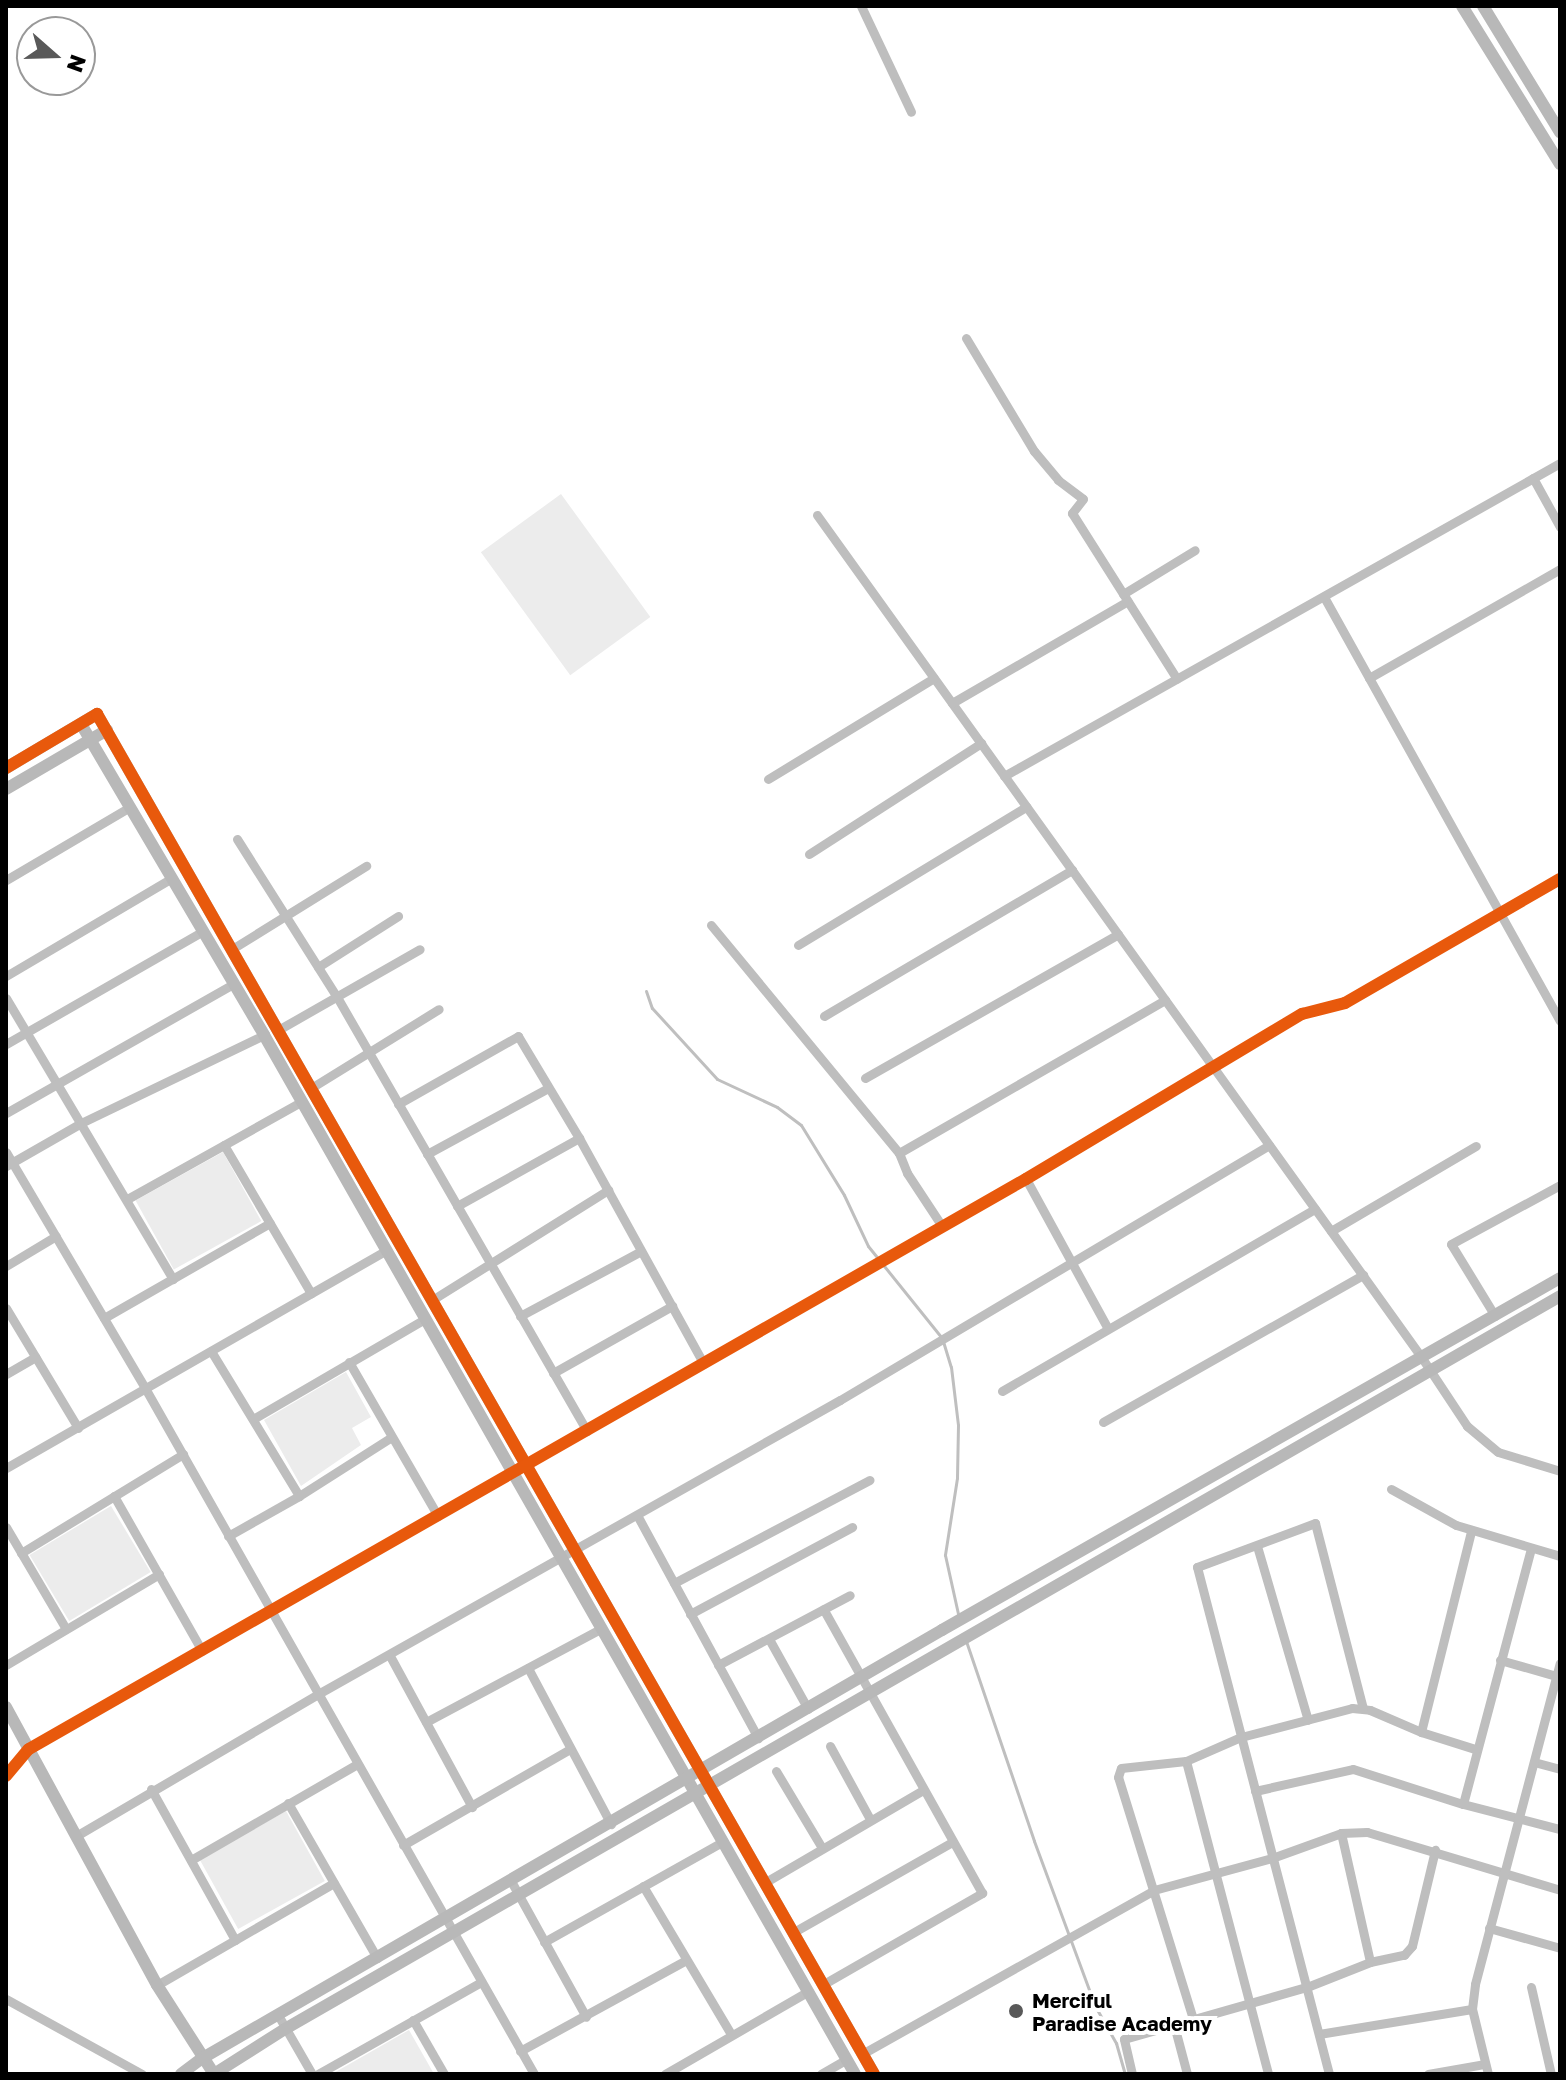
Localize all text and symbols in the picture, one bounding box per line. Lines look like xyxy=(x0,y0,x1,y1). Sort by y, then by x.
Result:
north arrow xyxy=(16,16,96,96)
text: N xyxy=(62,51,93,76)
place label: Merciful Paradise Academy xyxy=(1032,1988,1212,2035)
marker: Merciful Paradise Academy xyxy=(1007,2002,1025,2020)

